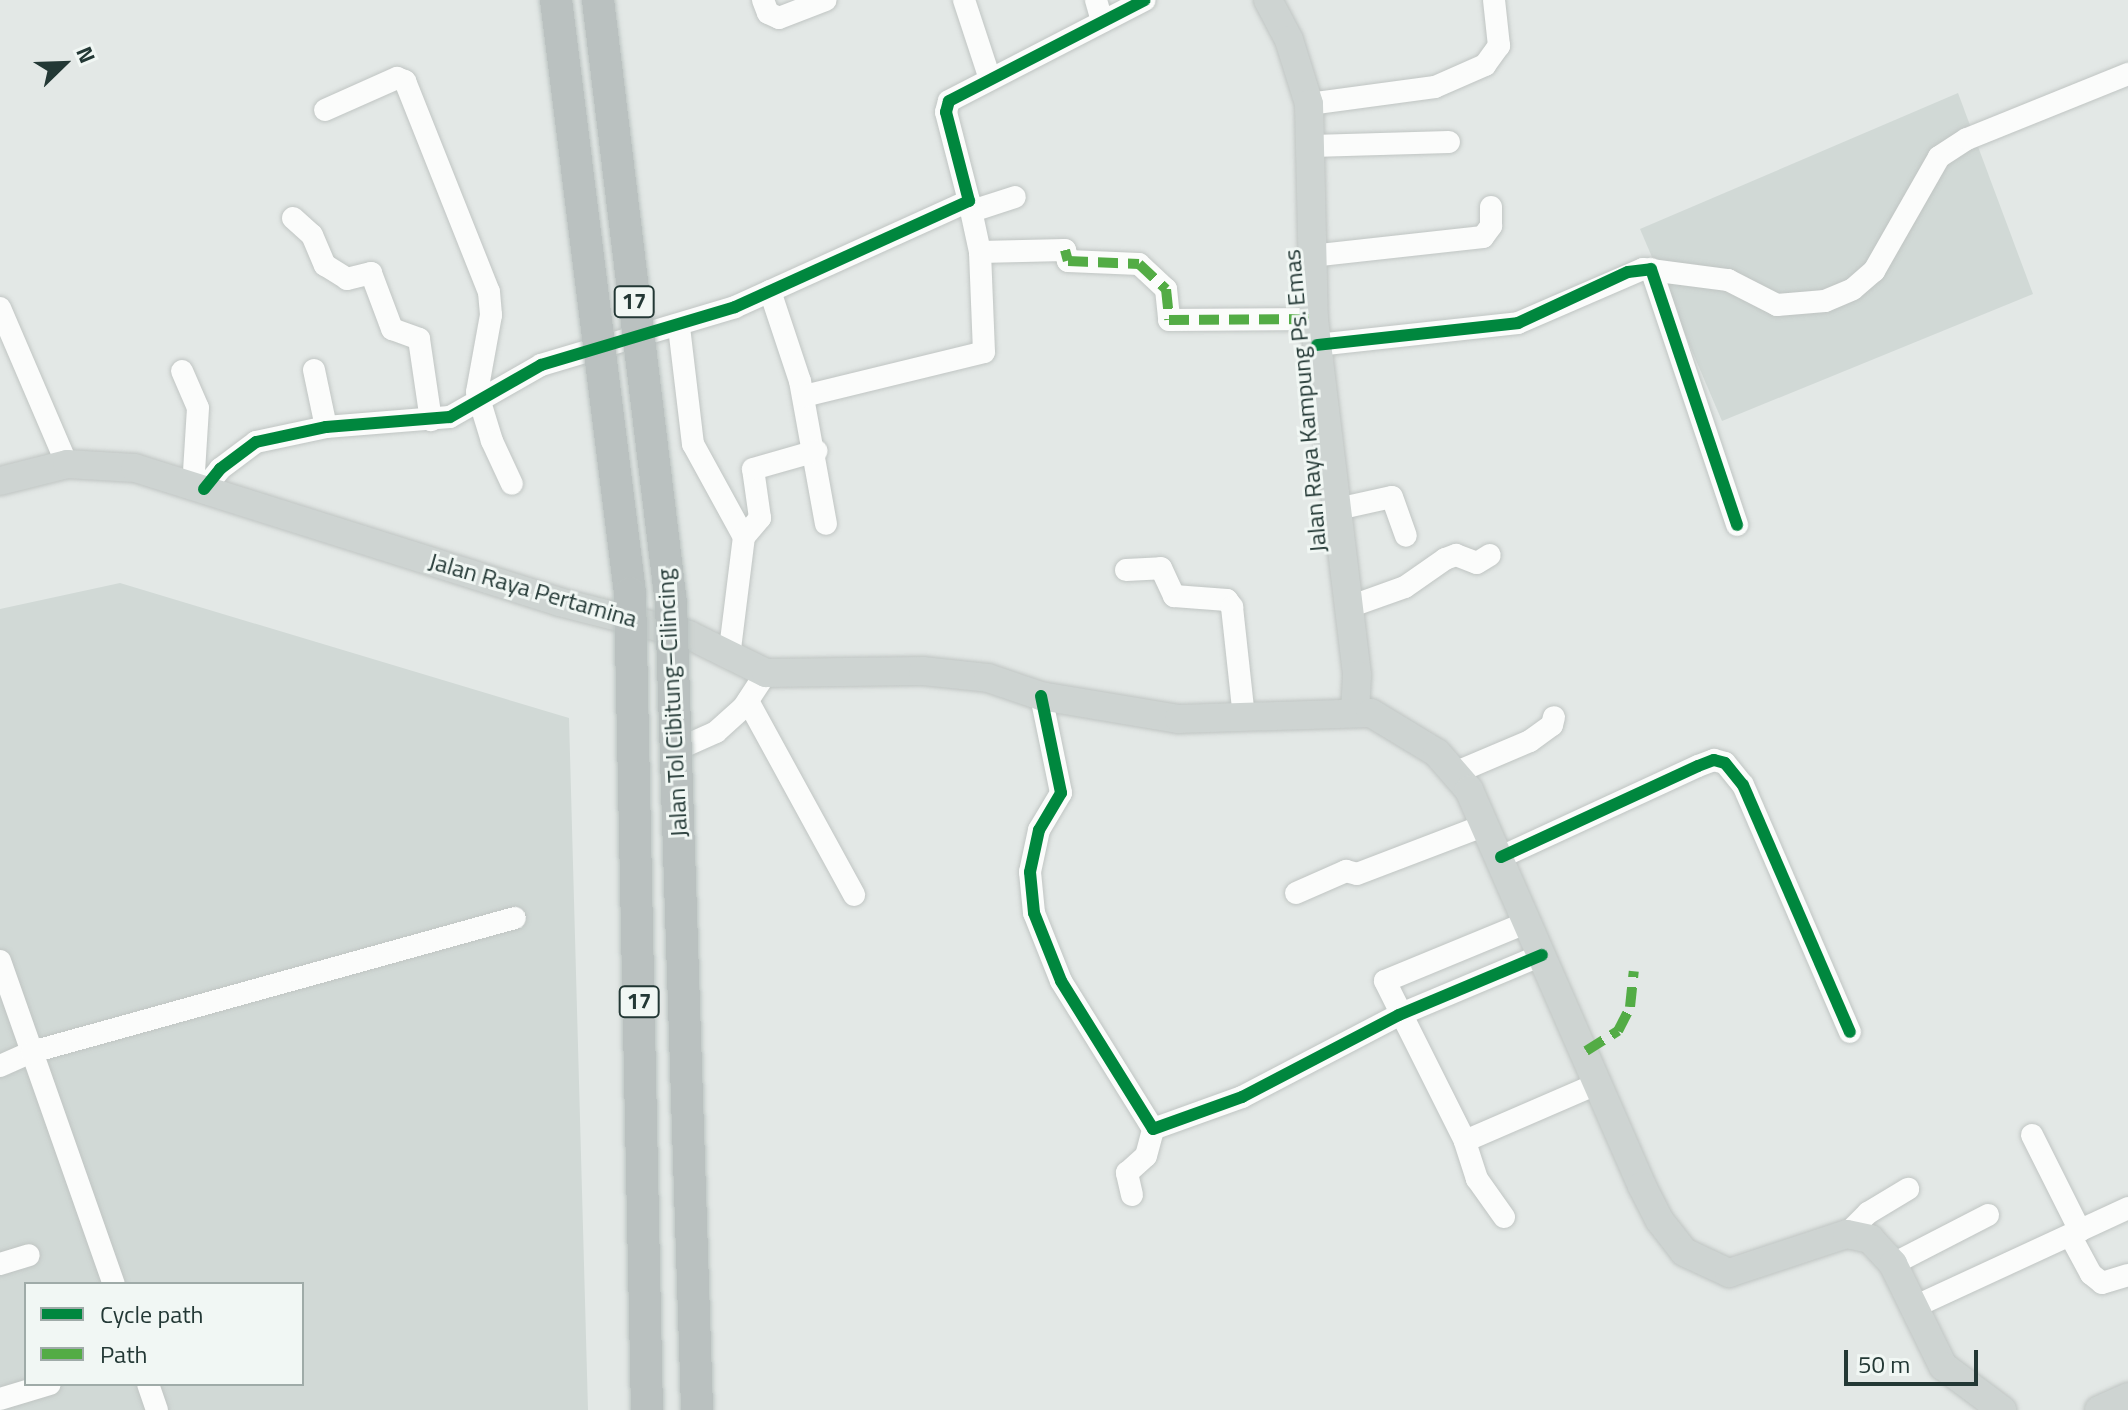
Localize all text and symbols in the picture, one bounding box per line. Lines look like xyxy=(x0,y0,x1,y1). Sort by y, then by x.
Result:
north arrow xyxy=(24,24,104,104)
text: N xyxy=(67,41,105,68)
street label: Jalan Raya Kampung Ps. Emas xyxy=(1277,248,1333,554)
road number: 17 xyxy=(612,284,656,320)
street label: Jalan Raya Pertamina xyxy=(426,546,640,634)
street label: Jalan Tol Cibitung–Cilincing xyxy=(651,568,693,838)
road number: 17 xyxy=(617,984,661,1020)
legend xyxy=(24,1282,304,1386)
text: Cycle path xyxy=(100,1296,203,1332)
scale bar xyxy=(1848,1334,1982,1384)
text: Path xyxy=(100,1336,147,1372)
text: 50 m xyxy=(1858,1346,1910,1382)

